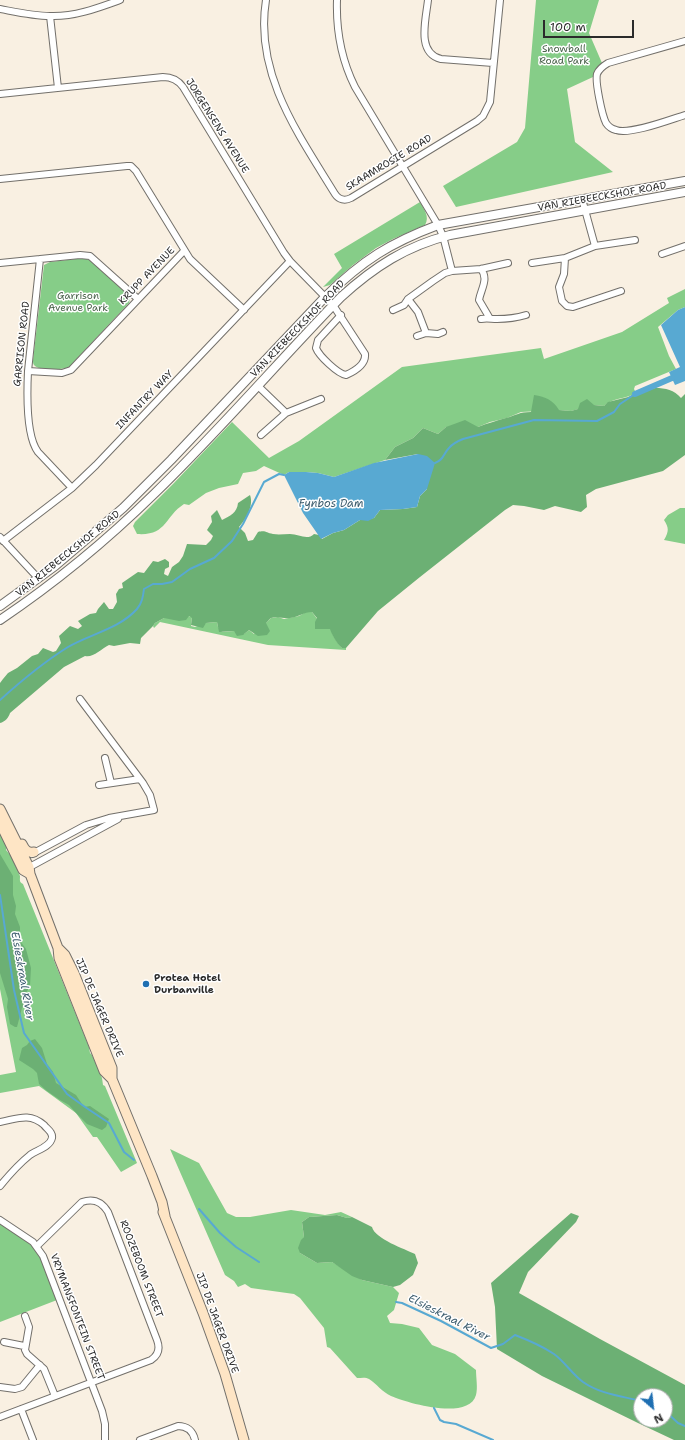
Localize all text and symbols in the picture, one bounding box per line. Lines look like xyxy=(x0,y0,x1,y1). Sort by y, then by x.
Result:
scale bar xyxy=(545,12,636,38)
text: 100 m xyxy=(550,19,586,35)
park label: Snowball Road Park xyxy=(539,43,589,66)
street label: JORGENSENS AVENUE xyxy=(183,76,251,176)
street label: SKAAMROSIE ROAD xyxy=(344,133,434,193)
street label: VAN RIEBEECKSHOF ROAD xyxy=(537,180,667,214)
street label: KRUPP AVENUE xyxy=(116,245,178,307)
street label: VAN RIEBEECKSHOF ROAD xyxy=(248,278,348,380)
park label: Garrison Avenue Park xyxy=(48,290,108,314)
street label: GARRISON ROAD xyxy=(12,301,32,387)
street label: INFANTRY WAY xyxy=(114,368,176,432)
water label: Fynbos Dam xyxy=(299,497,363,511)
street label: VAN RIEBEECKSHOF ROAD xyxy=(14,508,122,600)
water label: Elsieskraal River xyxy=(8,931,36,1021)
street label: JIP DE JAGER DRIVE xyxy=(73,957,125,1059)
place label: Protea Hotel Durbanville xyxy=(154,972,221,996)
marker: Protea Hotel Durbanville xyxy=(141,979,151,989)
street label: ROOZEBOOM STREET xyxy=(117,1219,165,1319)
street label: VRYMANSFONTEIN STREET xyxy=(47,1252,107,1382)
street label: JIP DE JAGER DRIVE xyxy=(193,1271,241,1375)
water label: Elsieskraal River xyxy=(406,1292,492,1344)
north arrow xyxy=(633,1388,673,1428)
text: N xyxy=(651,1409,666,1427)

